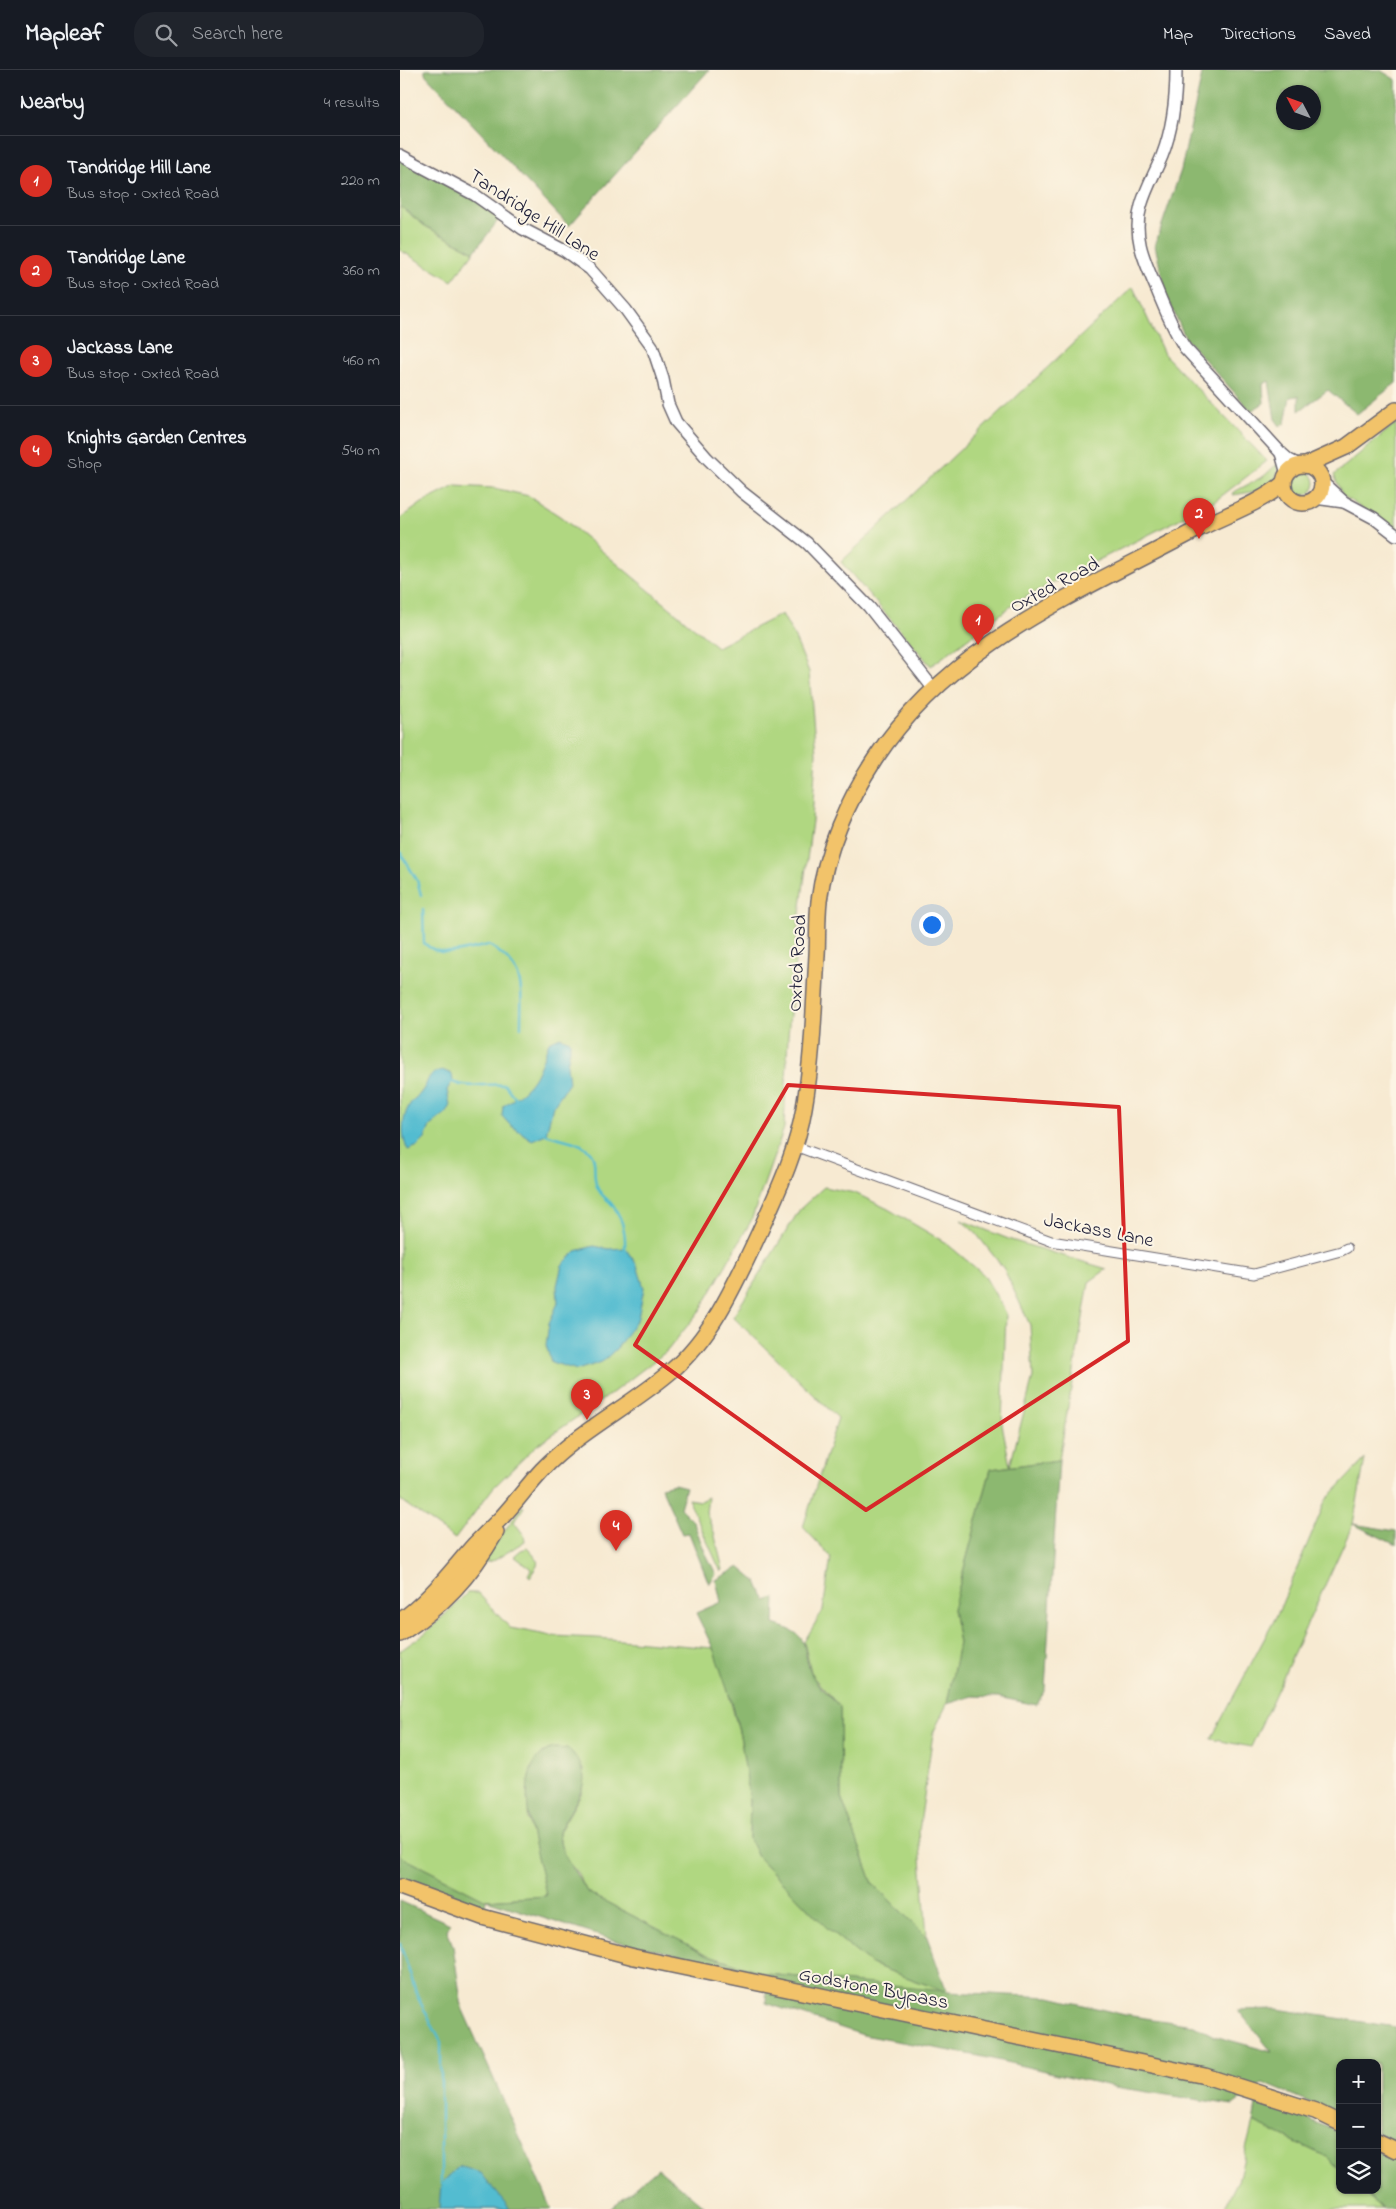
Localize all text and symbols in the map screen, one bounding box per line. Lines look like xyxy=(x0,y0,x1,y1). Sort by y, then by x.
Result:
search box xyxy=(134,12,484,57)
text: Mapleaf xyxy=(25,17,104,52)
icon: search xyxy=(152,21,180,49)
text: Search here xyxy=(192,21,283,48)
text: Map xyxy=(1163,22,1193,48)
text: Directions xyxy=(1221,22,1296,48)
text: Saved xyxy=(1324,22,1371,48)
north arrow xyxy=(1276,85,1321,130)
text: Nearby xyxy=(20,88,84,118)
text: 4 results xyxy=(324,91,380,115)
text: Tandridge Hill Lane xyxy=(67,155,211,182)
street label: Tandridge Hill Lane xyxy=(462,163,605,270)
text: 1 xyxy=(33,169,39,193)
text: 220 m xyxy=(341,169,380,193)
text: Bus stop · Oxted Road xyxy=(67,182,219,206)
text: Tandridge Lane xyxy=(67,245,185,272)
text: 2 xyxy=(32,259,40,283)
text: 360 m xyxy=(343,259,380,283)
text: Bus stop · Oxted Road xyxy=(67,272,219,296)
text: Jackass Lane xyxy=(67,335,173,362)
text: 3 xyxy=(33,349,39,373)
text: 460 m xyxy=(343,349,380,373)
text: Bus stop · Oxted Road xyxy=(67,362,219,386)
text: Knights Garden Centres xyxy=(67,425,247,452)
text: 4 xyxy=(33,439,39,463)
text: 540 m xyxy=(341,439,380,463)
text: Shop xyxy=(67,452,102,476)
pin: 2 xyxy=(1183,498,1215,539)
street label: Oxted Road xyxy=(1005,551,1105,622)
pin: 1 xyxy=(962,604,994,645)
your location xyxy=(919,912,945,938)
street label: Oxted Road xyxy=(781,914,816,1013)
street label: Jackass Lane xyxy=(1041,1207,1156,1256)
pin: 3 xyxy=(571,1379,603,1420)
pin: 4 xyxy=(600,1510,632,1551)
street label: Godstone Bypass xyxy=(796,1961,951,2018)
map controls xyxy=(1336,2059,1381,2194)
button: + xyxy=(1336,2059,1381,2104)
button: − xyxy=(1336,2104,1381,2149)
button: layers xyxy=(1336,2149,1381,2194)

